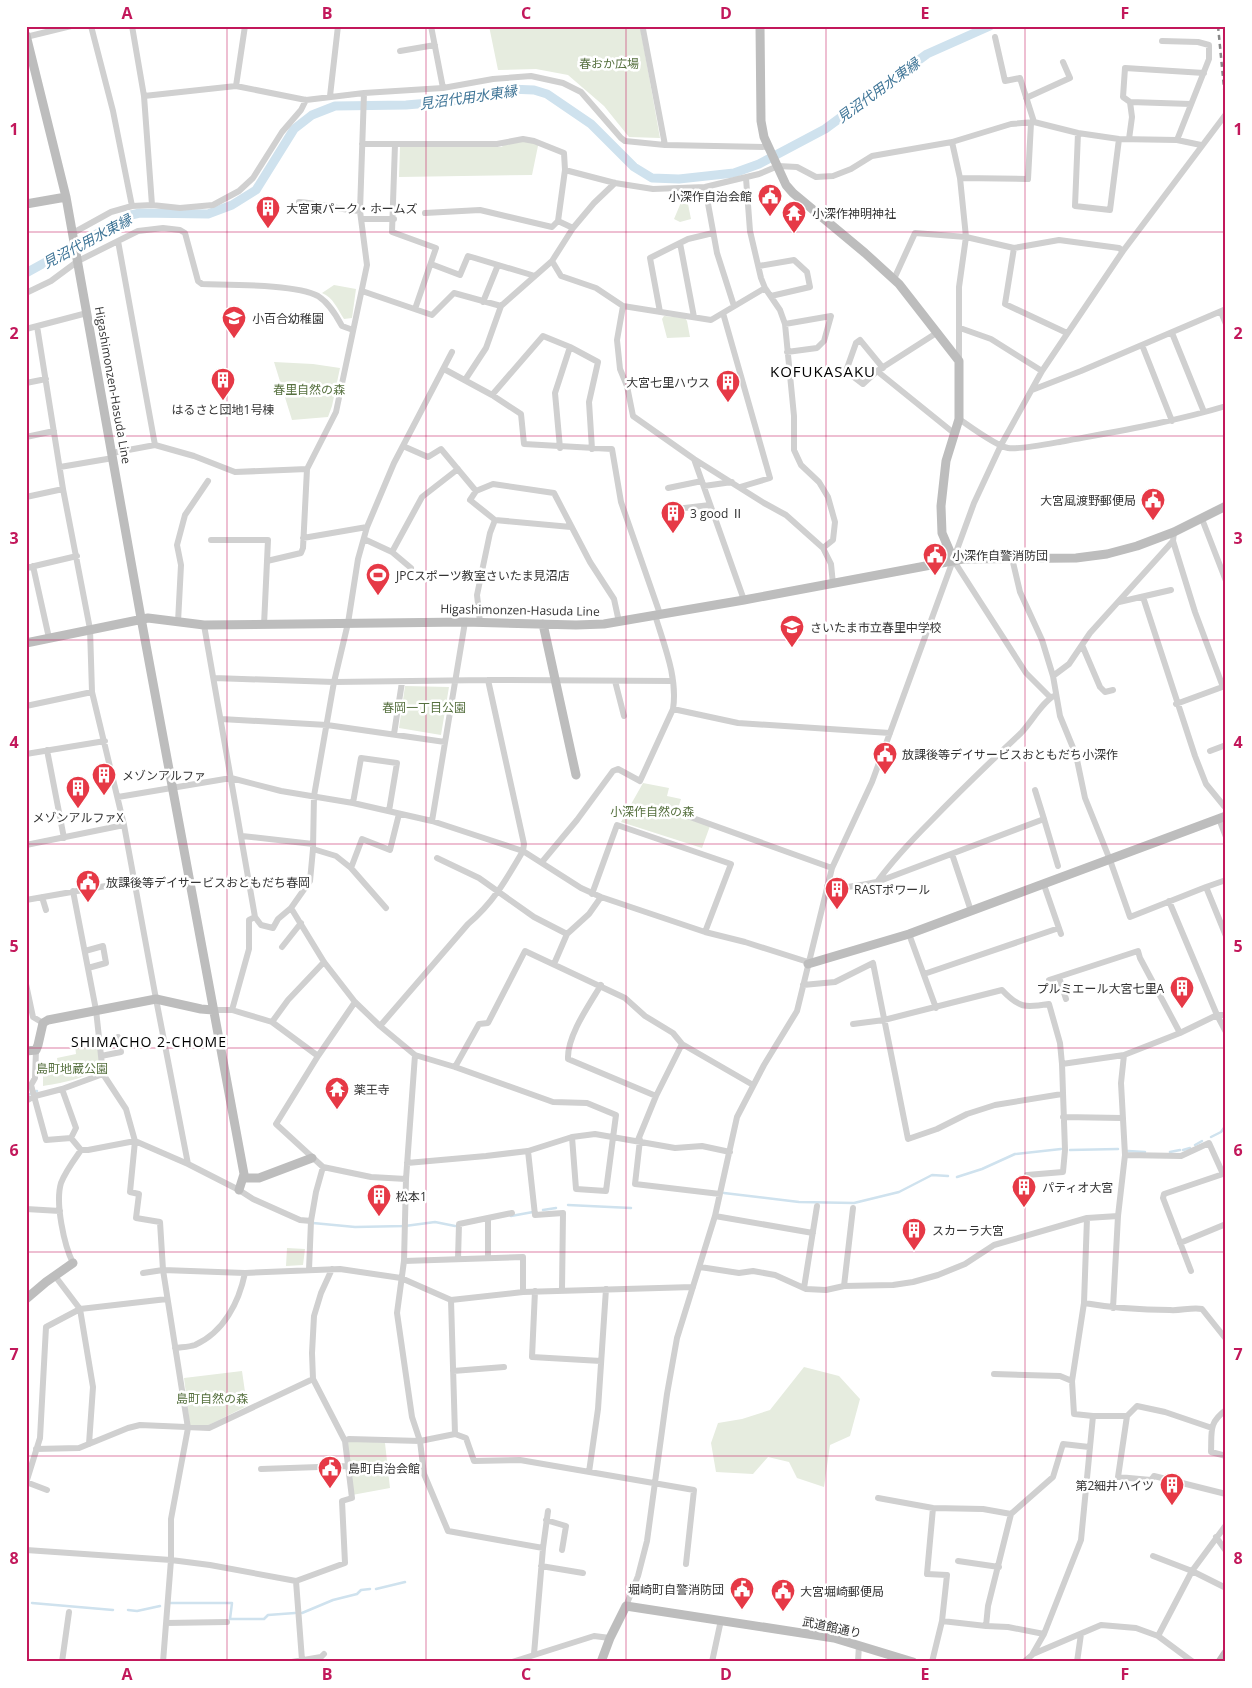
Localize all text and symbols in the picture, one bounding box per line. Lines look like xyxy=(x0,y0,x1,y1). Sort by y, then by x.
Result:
text: A xyxy=(121,2,133,24)
text: B xyxy=(322,2,332,24)
text: C xyxy=(521,2,531,24)
text: D xyxy=(720,2,732,24)
text: E xyxy=(921,2,930,24)
text: F xyxy=(1121,2,1129,24)
water label: 見沼代用水東縁 xyxy=(833,52,925,126)
park label: 春おか広場 xyxy=(579,55,639,72)
water label: 見沼代用水東縁 xyxy=(418,80,520,113)
text: 1 xyxy=(9,118,19,140)
text: 1 xyxy=(1233,118,1243,140)
public building icon: 小深作自治会館 xyxy=(757,183,783,217)
place label: 小深作自治会館 xyxy=(668,188,752,205)
building icon: 大宮東パーク・ホームズ xyxy=(255,195,281,229)
place label: 大宮東パーク・ホームズ xyxy=(286,200,417,217)
temple icon: 小深作神明神社 xyxy=(781,200,807,234)
place label: 小深作神明神社 xyxy=(812,205,896,222)
water label: 見沼代用水東縁 xyxy=(39,209,136,272)
street label: Higashimonzen-Hasuda Line xyxy=(91,305,135,465)
school or university icon: 小百合幼稚園 xyxy=(221,305,247,339)
place label: 小百合幼稚園 xyxy=(252,310,324,327)
text: 2 xyxy=(9,322,19,344)
text: 2 xyxy=(1233,322,1243,344)
district label: KOFUKASAKU xyxy=(770,361,876,381)
building icon: はるさと団地1号棟 xyxy=(210,367,236,401)
building icon: 大宮七里ハウス xyxy=(715,369,741,403)
place label: 大宮七里ハウス xyxy=(626,374,710,391)
park label: 春里自然の森 xyxy=(273,381,345,398)
place label: はるさと団地1号棟 xyxy=(172,401,274,418)
public building icon: 大宮風渡野郵便局 xyxy=(1140,487,1166,521)
place label: 大宮風渡野郵便局 xyxy=(1040,492,1136,509)
building icon: 3 good Ⅱ xyxy=(660,500,686,534)
place label: 3 good Ⅱ xyxy=(690,505,743,522)
text: 3 xyxy=(9,527,19,549)
text: 3 xyxy=(1233,527,1243,549)
public building icon: 小深作自警消防団 xyxy=(922,542,948,576)
place label: 小深作自警消防団 xyxy=(952,547,1048,564)
sports icon: JPCスポーツ教室さいたま見沼店 xyxy=(365,562,391,596)
place label: JPCスポーツ教室さいたま見沼店 xyxy=(395,567,569,584)
street label: Higashimonzen-Hasuda Line xyxy=(440,600,600,620)
school or university icon: さいたま市立春里中学校 xyxy=(779,614,805,648)
place label: さいたま市立春里中学校 xyxy=(810,619,942,636)
park label: 春岡一丁目公園 xyxy=(382,699,466,716)
text: 4 xyxy=(9,731,19,753)
text: 4 xyxy=(1233,731,1243,753)
public building icon: 放課後等デイサービスおともだち小深作 xyxy=(872,741,898,775)
place label: 放課後等デイサービスおともだち小深作 xyxy=(902,746,1118,763)
building icon: メゾンアルファ xyxy=(91,762,117,796)
place label: メゾンアルファ xyxy=(122,767,206,784)
building icon: メゾンアルファX xyxy=(65,775,91,809)
park label: 小深作自然の森 xyxy=(610,803,694,820)
place label: メゾンアルファX xyxy=(33,809,123,826)
public building icon: 放課後等デイサービスおともだち春岡 xyxy=(75,869,101,903)
place label: 放課後等デイサービスおともだち春岡 xyxy=(106,874,310,891)
building icon: RASTポワール xyxy=(824,876,850,910)
place label: RASTポワール xyxy=(854,881,930,898)
text: 5 xyxy=(9,935,19,957)
text: 5 xyxy=(1233,935,1243,957)
building icon: プルミエール大宮七里A xyxy=(1169,975,1195,1009)
place label: プルミエール大宮七里A xyxy=(1036,980,1164,997)
district label: SHIMACHO 2-CHOME xyxy=(71,1032,227,1051)
park label: 島町地蔵公園 xyxy=(36,1060,108,1077)
temple icon: 薬王寺 xyxy=(324,1076,350,1110)
place label: 薬王寺 xyxy=(354,1081,390,1098)
text: 6 xyxy=(9,1139,19,1161)
text: 6 xyxy=(1233,1139,1243,1161)
building icon: パティオ大宮 xyxy=(1011,1174,1037,1208)
place label: パティオ大宮 xyxy=(1042,1179,1113,1196)
building icon: 松本1 xyxy=(366,1183,392,1217)
place label: 松本1 xyxy=(396,1188,427,1205)
building icon: スカーラ大宮 xyxy=(901,1217,927,1251)
place label: スカーラ大宮 xyxy=(932,1222,1004,1239)
text: 7 xyxy=(9,1343,19,1365)
text: 7 xyxy=(1233,1343,1243,1365)
park label: 島町自然の森 xyxy=(176,1390,248,1407)
public building icon: 島町自治会館 xyxy=(317,1455,343,1489)
place label: 島町自治会館 xyxy=(348,1460,420,1477)
building icon: 第2細井ハイツ xyxy=(1159,1472,1185,1506)
place label: 第2細井ハイツ xyxy=(1075,1477,1154,1494)
text: 8 xyxy=(9,1547,19,1569)
text: 8 xyxy=(1233,1547,1243,1569)
public building icon: 堀崎町自警消防団 xyxy=(729,1576,755,1610)
public building icon: 大宮堀崎郵便局 xyxy=(770,1578,796,1612)
place label: 堀崎町自警消防団 xyxy=(628,1581,724,1598)
place label: 大宮堀崎郵便局 xyxy=(800,1583,884,1600)
street label: 武道館通り xyxy=(801,1612,863,1642)
text: A xyxy=(121,1663,133,1685)
text: B xyxy=(322,1663,332,1685)
text: C xyxy=(521,1663,531,1685)
text: D xyxy=(720,1663,732,1685)
text: E xyxy=(921,1663,930,1685)
text: F xyxy=(1121,1663,1129,1685)

